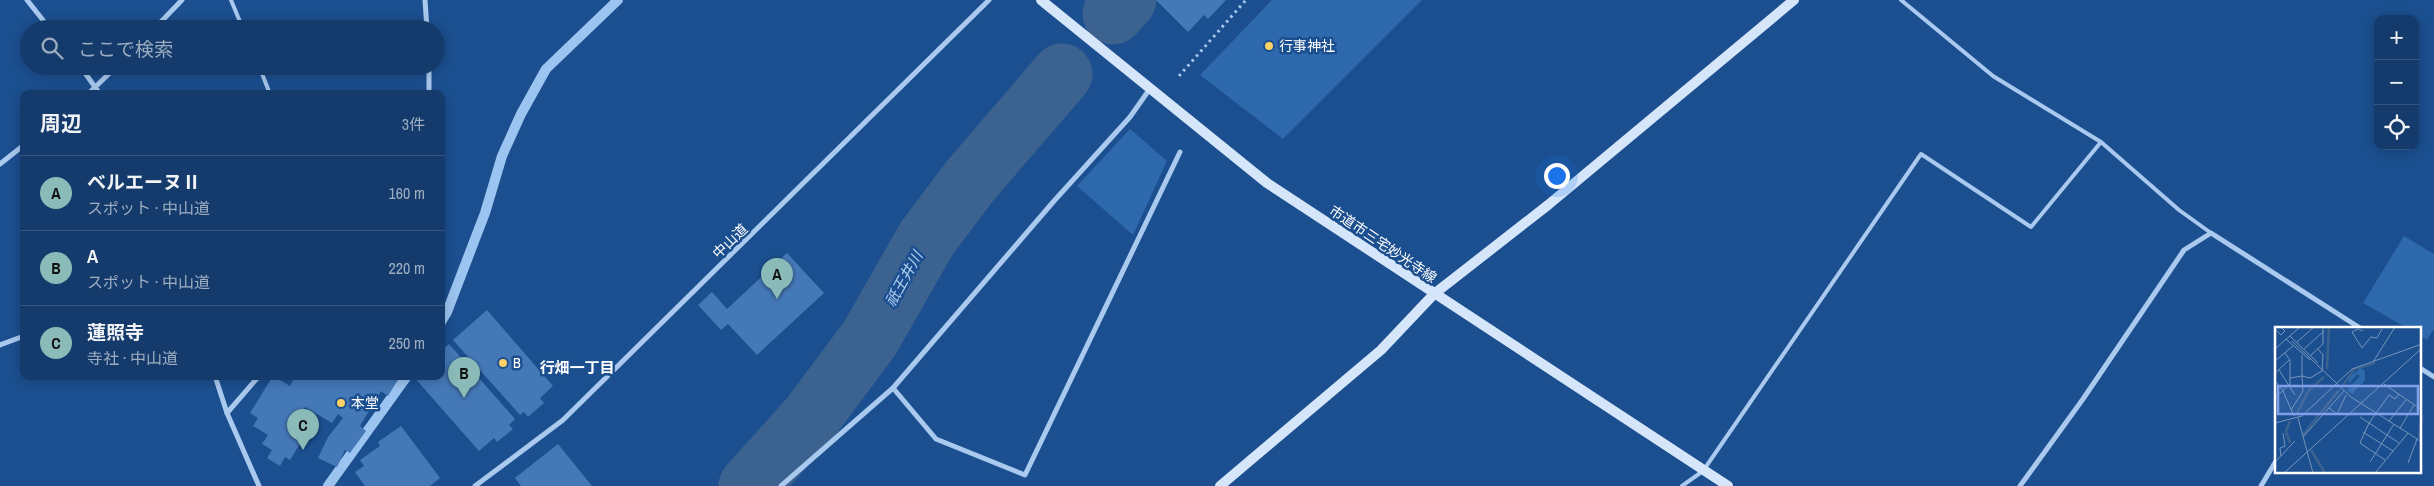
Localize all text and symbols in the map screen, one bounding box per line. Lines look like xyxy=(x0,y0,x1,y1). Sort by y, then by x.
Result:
map controls xyxy=(2374,15,2419,150)
button: + xyxy=(2374,15,2419,60)
search box xyxy=(20,20,445,75)
icon: search xyxy=(38,34,66,62)
text: ここで検索 xyxy=(78,36,173,62)
place label: 行事神社 xyxy=(1279,37,1335,55)
marker: 行事神社 xyxy=(1263,40,1275,52)
button: − xyxy=(2374,60,2419,105)
button: locate xyxy=(2374,105,2419,150)
text: 周辺 xyxy=(40,109,82,138)
text: 3件 xyxy=(402,113,425,135)
your location xyxy=(1544,163,1570,189)
text: ベルエーヌⅡ xyxy=(87,169,201,195)
text: A xyxy=(51,182,61,204)
text: 160 m xyxy=(389,182,425,204)
text: スポット · 中山道 xyxy=(87,197,210,219)
street label: 市道市三宅妙光寺線 xyxy=(1326,201,1440,287)
street label: 中山道 xyxy=(709,220,751,262)
text: A xyxy=(87,243,98,269)
water label: 祇王井川 xyxy=(880,246,928,310)
text: B xyxy=(51,257,61,279)
text: 220 m xyxy=(389,257,425,279)
pin: A xyxy=(761,258,793,299)
text: スポット · 中山道 xyxy=(87,271,210,293)
text: 蓮照寺 xyxy=(87,319,144,345)
inset map xyxy=(2275,327,2422,474)
text: C xyxy=(51,332,61,354)
text: 250 m xyxy=(389,332,425,354)
text: 寺社 · 中山道 xyxy=(87,347,178,369)
place label: B xyxy=(513,354,521,372)
pin: B xyxy=(448,357,480,398)
marker: B xyxy=(497,357,509,369)
district label: 行畑一丁目 xyxy=(539,357,615,378)
place label: 本堂 xyxy=(351,394,379,412)
marker: 本堂 xyxy=(335,397,347,409)
pin: C xyxy=(287,409,319,450)

